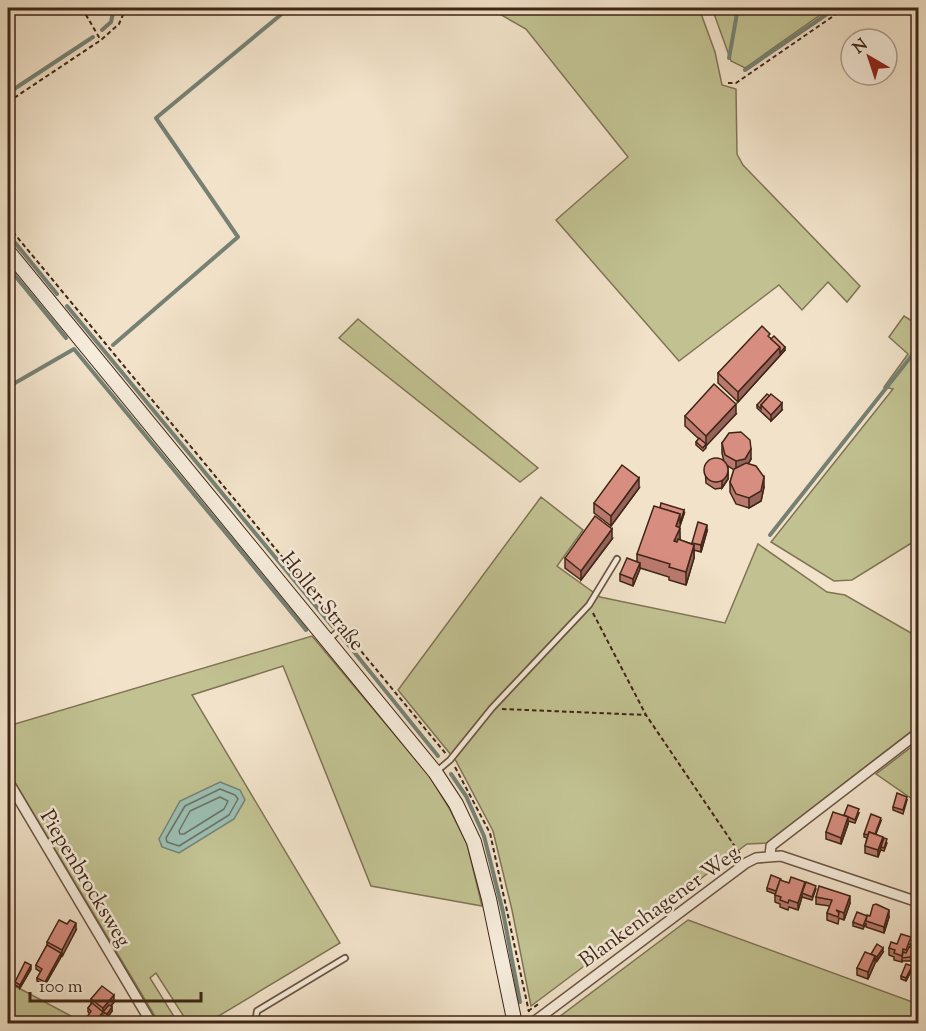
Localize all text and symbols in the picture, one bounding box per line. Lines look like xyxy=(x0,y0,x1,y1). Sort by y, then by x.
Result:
north arrow xyxy=(839,27,899,87)
text: N xyxy=(849,34,874,60)
street label: Holler Straße xyxy=(272,546,371,658)
street label: Piepenbrocksweg xyxy=(31,805,137,953)
street label: Blankenhagener Weg xyxy=(574,839,746,976)
scale bar xyxy=(30,965,201,1003)
text: 100 m xyxy=(39,975,83,1001)

